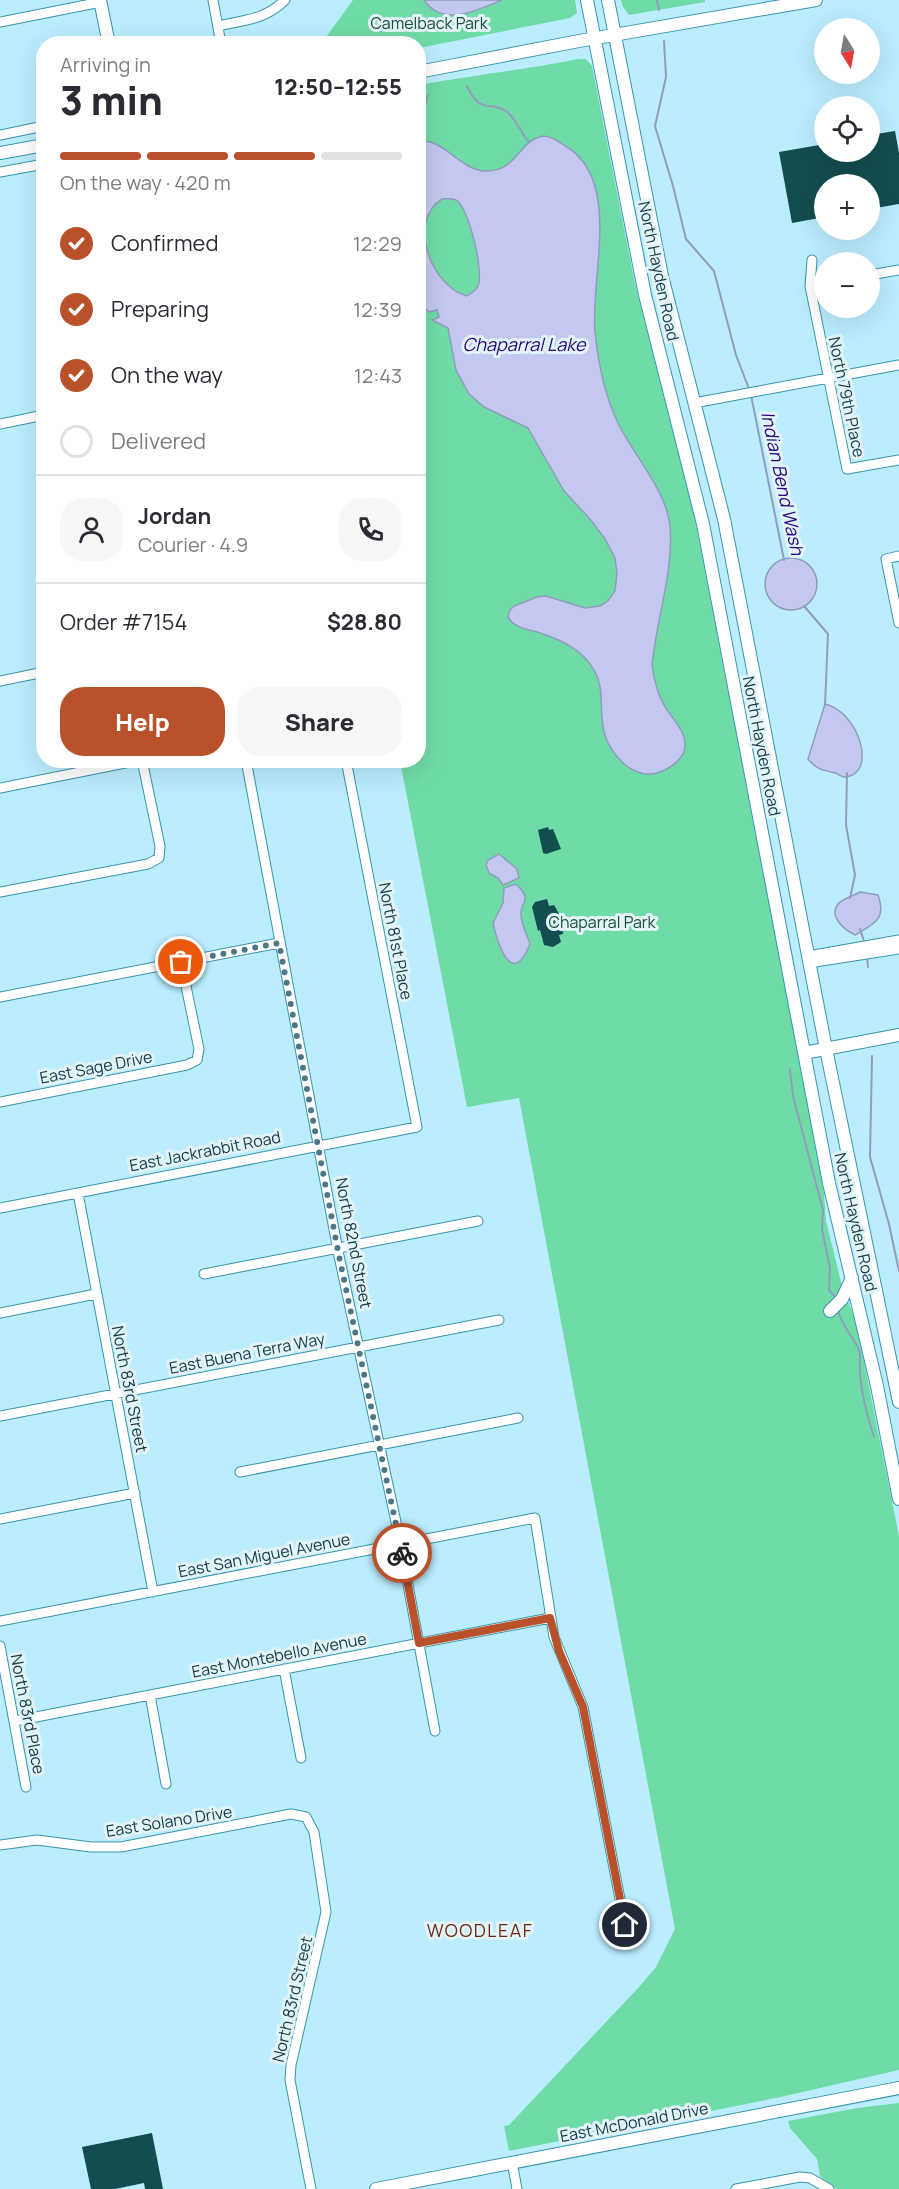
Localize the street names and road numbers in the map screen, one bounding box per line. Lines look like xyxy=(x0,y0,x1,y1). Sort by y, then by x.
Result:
street label: North Hayden Road xyxy=(633,199,685,343)
street label: North 79th Place xyxy=(823,335,871,459)
street label: North Hayden Road xyxy=(738,674,786,818)
street label: North 81st Place xyxy=(374,880,418,1002)
street label: East Sage Drive xyxy=(38,1045,154,1089)
street label: East Jackrabbit Road xyxy=(127,1126,283,1176)
street label: North Hayden Road xyxy=(829,1150,883,1294)
street label: North 82nd Street xyxy=(331,1176,377,1310)
street label: North 83rd Street xyxy=(107,1324,153,1454)
street label: East Buena Terra Way xyxy=(167,1327,327,1379)
street label: East San Miguel Avenue xyxy=(176,1528,352,1582)
street label: East Montebello Avenue xyxy=(190,1627,368,1683)
street label: North 83rd Place xyxy=(6,1652,50,1776)
street label: East Solano Drive xyxy=(104,1800,234,1842)
street label: North 83rd Street xyxy=(267,1934,317,2064)
street label: East McDonald Drive xyxy=(558,2097,710,2147)

